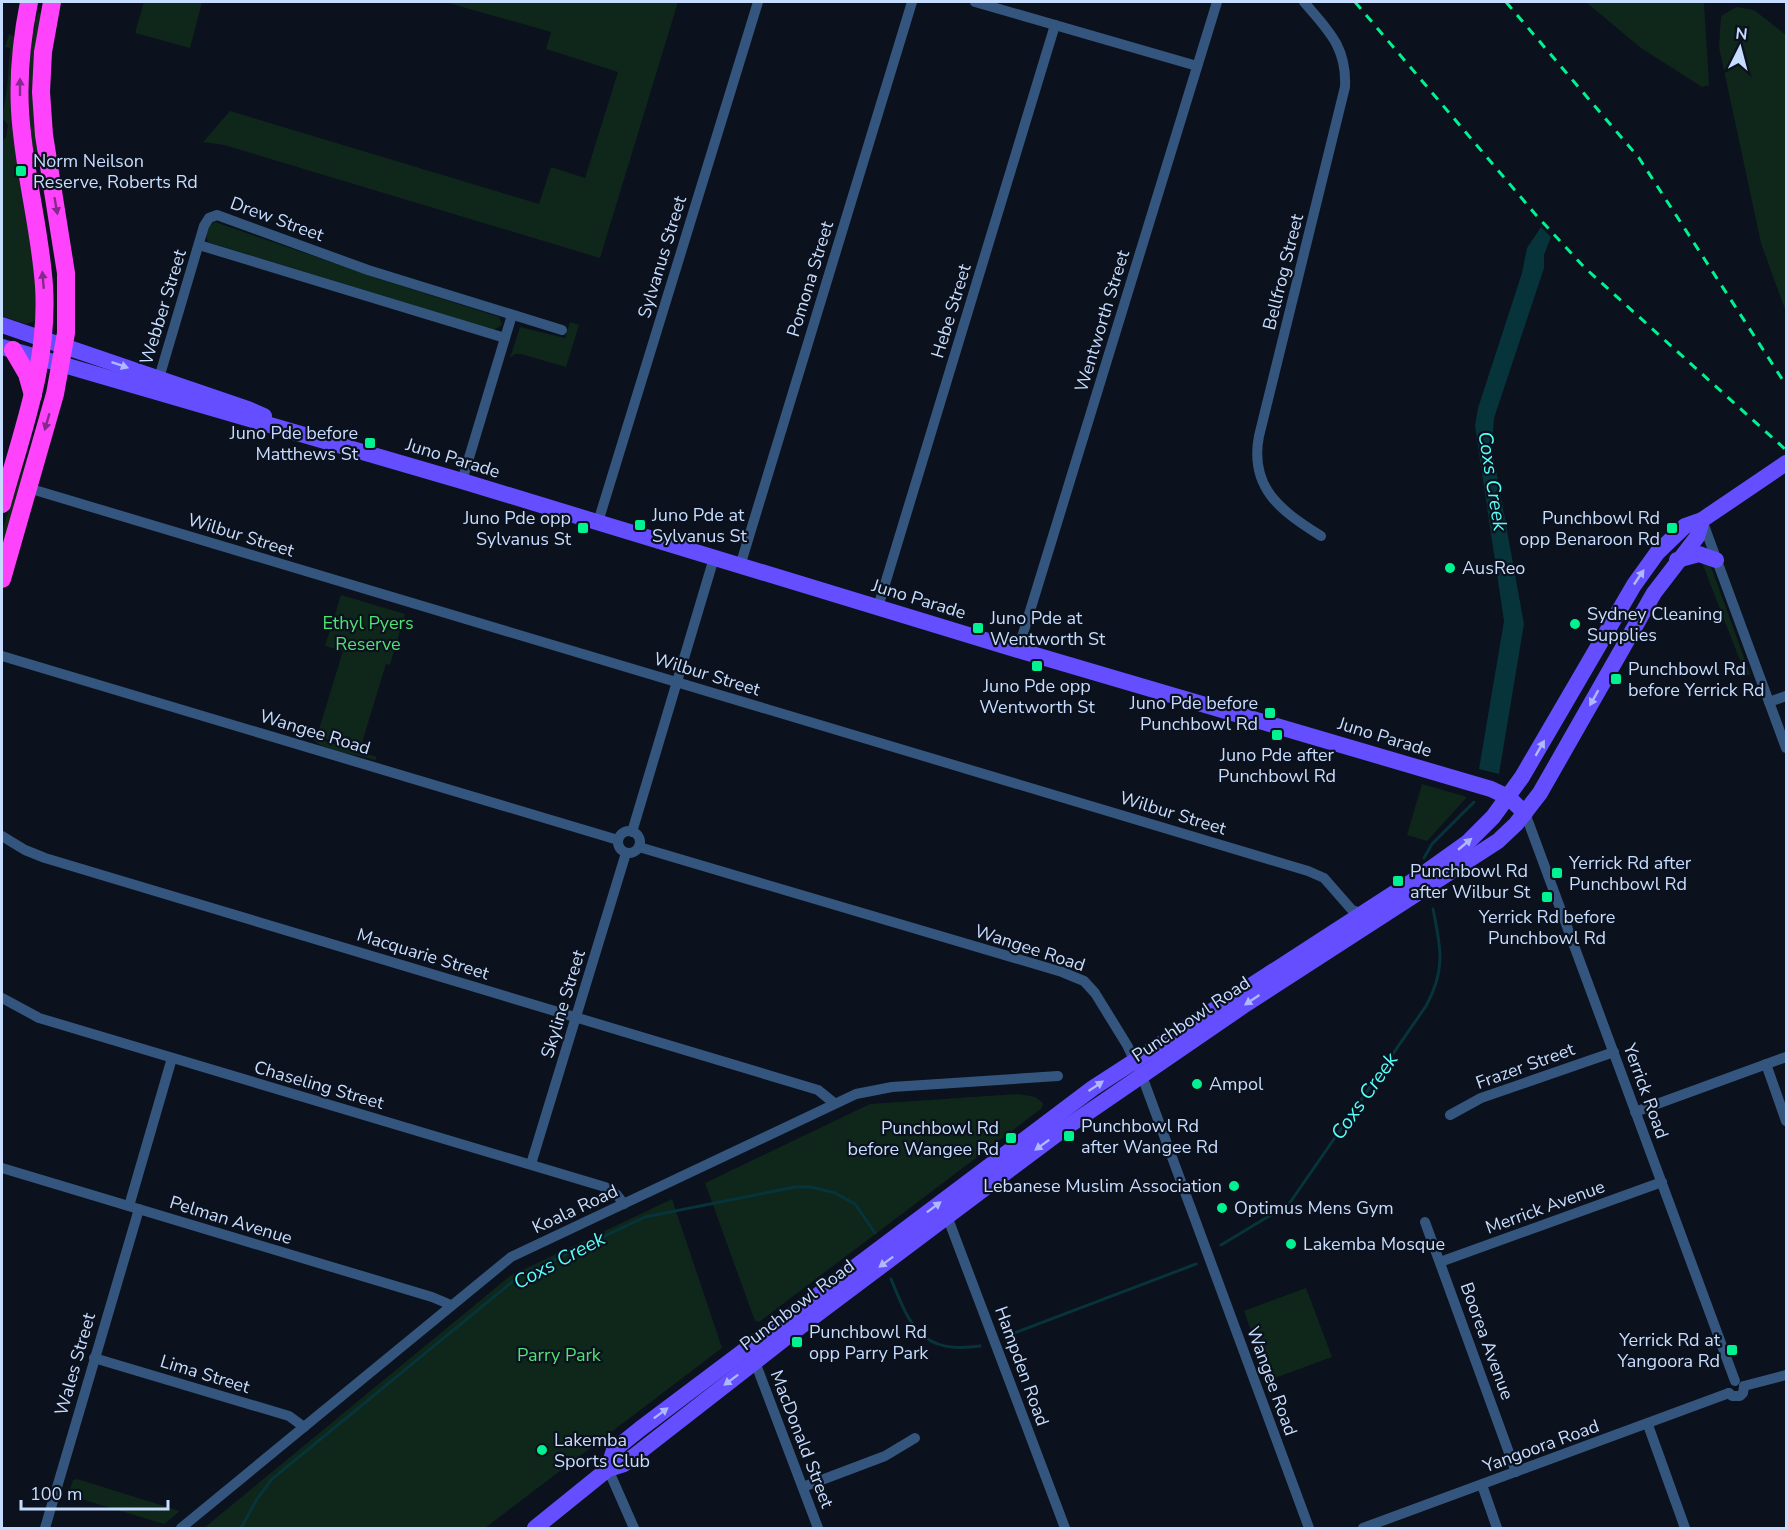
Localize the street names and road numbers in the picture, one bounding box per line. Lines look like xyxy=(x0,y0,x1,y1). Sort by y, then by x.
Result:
street label: Drew Street xyxy=(227,191,328,247)
street label: Sylvanus Street xyxy=(632,192,692,321)
street label: Bellfrog Street xyxy=(1257,211,1309,333)
street label: Pomona Street xyxy=(781,217,839,340)
street label: Webber Street xyxy=(134,246,192,367)
street label: Wentworth Street xyxy=(1069,246,1135,395)
street label: Hebe Street xyxy=(925,260,977,361)
street label: Juno Parade xyxy=(402,432,503,484)
street label: Wilbur Street xyxy=(185,507,298,563)
street label: Juno Parade xyxy=(868,573,969,625)
street label: Wilbur Street xyxy=(651,646,764,702)
street label: Wangee Road xyxy=(257,704,373,760)
street label: Juno Parade xyxy=(1334,711,1435,763)
street label: Wilbur Street xyxy=(1117,785,1230,841)
street label: Wangee Road xyxy=(972,919,1088,977)
street label: Macquarie Street xyxy=(354,922,493,986)
street label: Skyline Street xyxy=(535,946,591,1061)
street label: Punchbowl Road xyxy=(1127,971,1255,1067)
street label: Frazer Street xyxy=(1472,1037,1578,1095)
street label: Yerrick Road xyxy=(1617,1039,1674,1142)
street label: Chaseling Street xyxy=(251,1055,387,1115)
street label: Merrick Avenue xyxy=(1482,1174,1608,1240)
street label: Koala Road xyxy=(528,1179,622,1239)
street label: Pelman Avenue xyxy=(167,1190,295,1250)
street label: Punchbowl Road xyxy=(735,1254,859,1356)
street label: Boorea Avenue xyxy=(1455,1279,1519,1403)
street label: Hampden Road xyxy=(989,1303,1055,1429)
street label: Wales Street xyxy=(49,1309,101,1418)
street label: Wangee Road xyxy=(1241,1323,1303,1439)
street label: Lima Street xyxy=(157,1349,253,1399)
street label: MacDonald Street xyxy=(765,1367,840,1512)
street label: Yangoora Road xyxy=(1479,1414,1602,1478)

